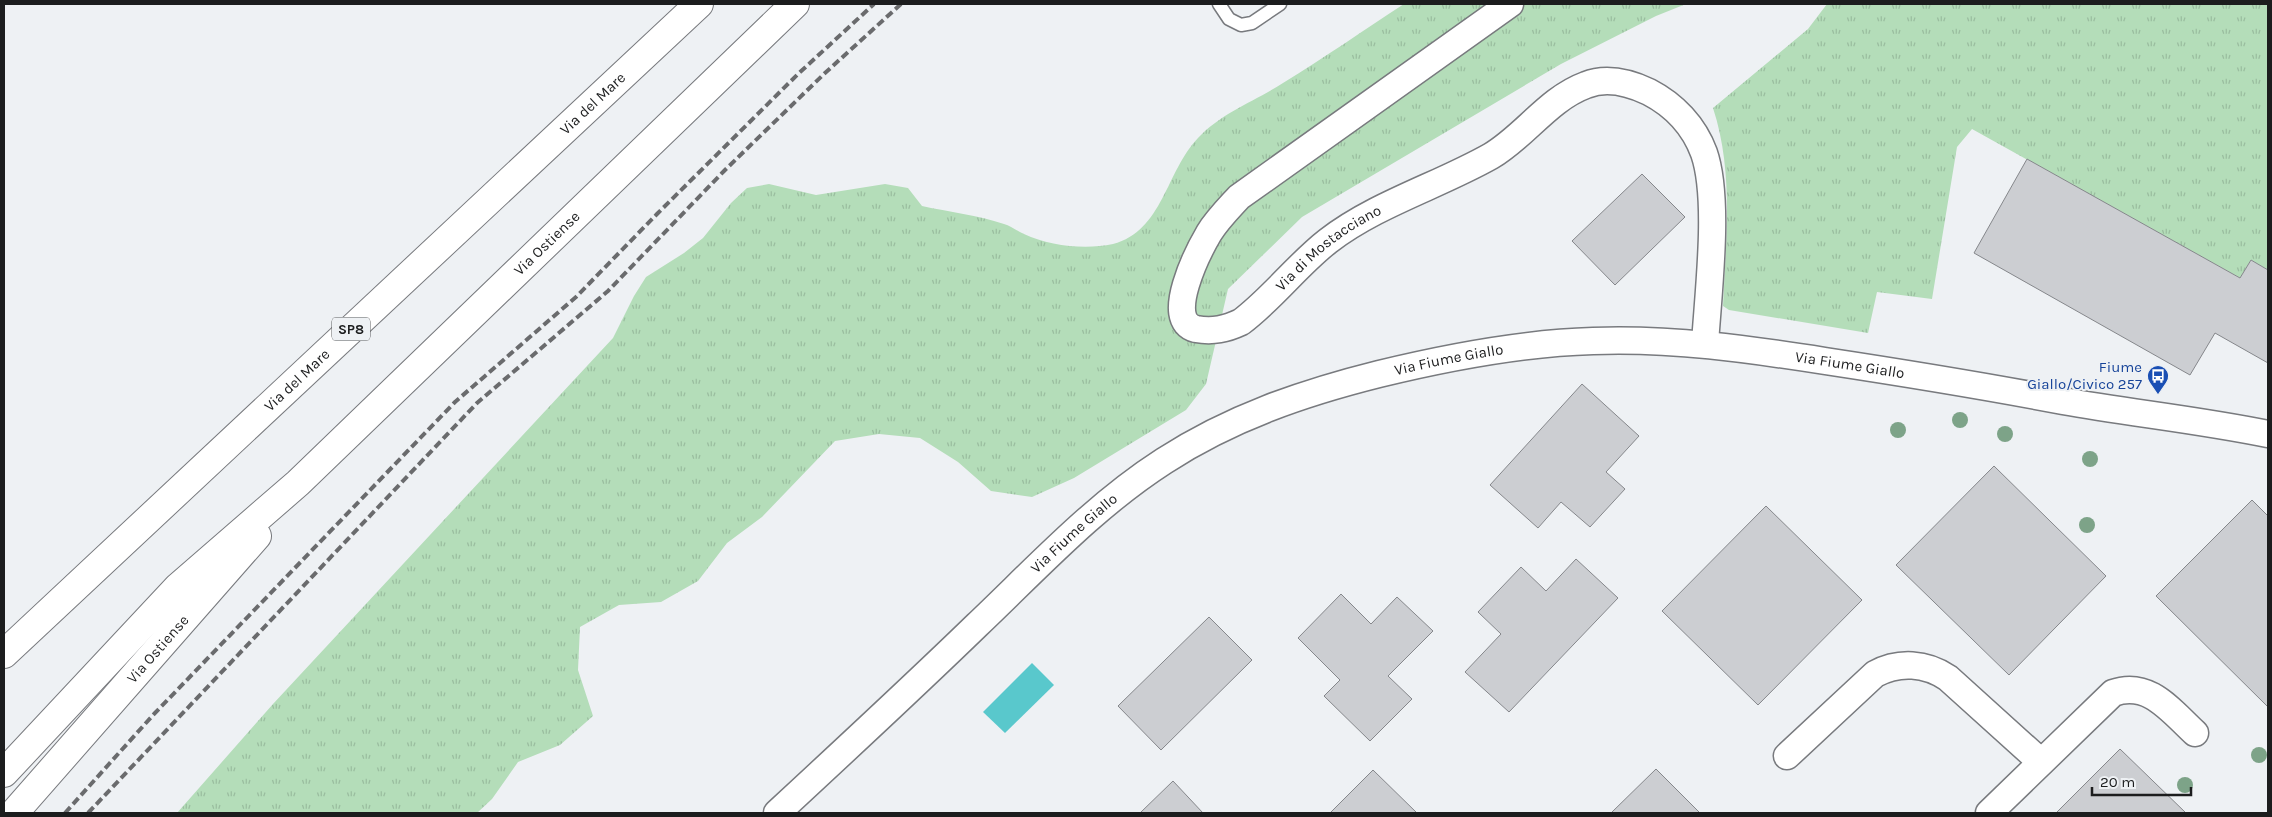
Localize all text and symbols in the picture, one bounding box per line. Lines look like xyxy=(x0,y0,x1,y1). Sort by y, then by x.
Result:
street label: Via del Mare xyxy=(556,68,629,138)
street label: Via di Mostacciano xyxy=(1272,201,1384,295)
street label: Via Ostiense xyxy=(510,207,584,279)
road number: SP8 xyxy=(332,318,370,340)
street label: Via Fiume Giallo xyxy=(1393,340,1504,379)
street label: Via del Mare xyxy=(260,345,333,415)
street label: Via Fiume Giallo xyxy=(1794,348,1906,382)
place label: Fiume Giallo/Civico 257 xyxy=(2027,358,2142,393)
bus stop icon: Fiume Giallo/Civico 257 xyxy=(2146,364,2170,395)
street label: Via Fiume Giallo xyxy=(1027,489,1121,577)
street label: Via Ostiense xyxy=(123,611,192,687)
scale bar xyxy=(2092,764,2191,796)
text: 20 m xyxy=(2100,773,2135,791)

